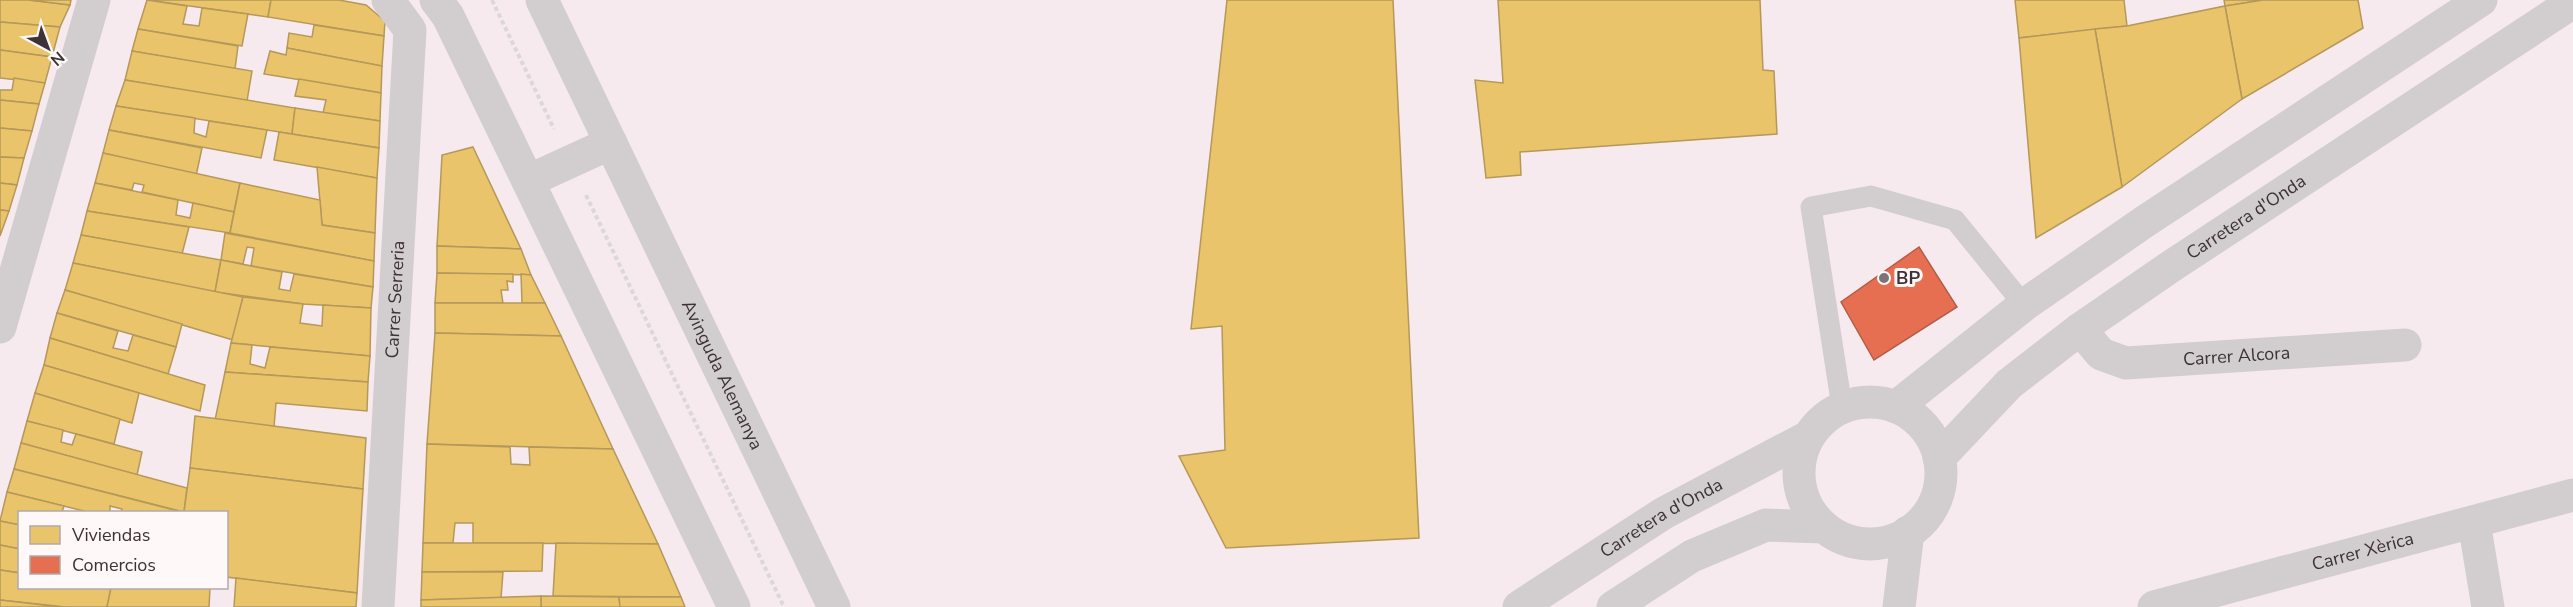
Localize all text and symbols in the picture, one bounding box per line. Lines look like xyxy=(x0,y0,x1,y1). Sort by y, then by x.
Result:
north arrow xyxy=(18,18,78,78)
text: N xyxy=(45,46,69,71)
street label: Carretera d'Onda xyxy=(2182,169,2311,265)
street label: Carrer Serreria xyxy=(380,240,410,359)
place label: BP xyxy=(1896,266,1920,290)
marker: BP xyxy=(1877,271,1891,285)
street label: Avinguda Alemanya xyxy=(676,296,769,454)
street label: Carrer Alcora xyxy=(2182,340,2291,371)
street label: Carretera d'Onda xyxy=(1595,472,1727,563)
legend xyxy=(18,511,228,589)
text: Viviendas xyxy=(71,523,151,547)
street label: Carrer Xèrica xyxy=(2309,526,2416,576)
text: Comercios xyxy=(72,553,156,577)

